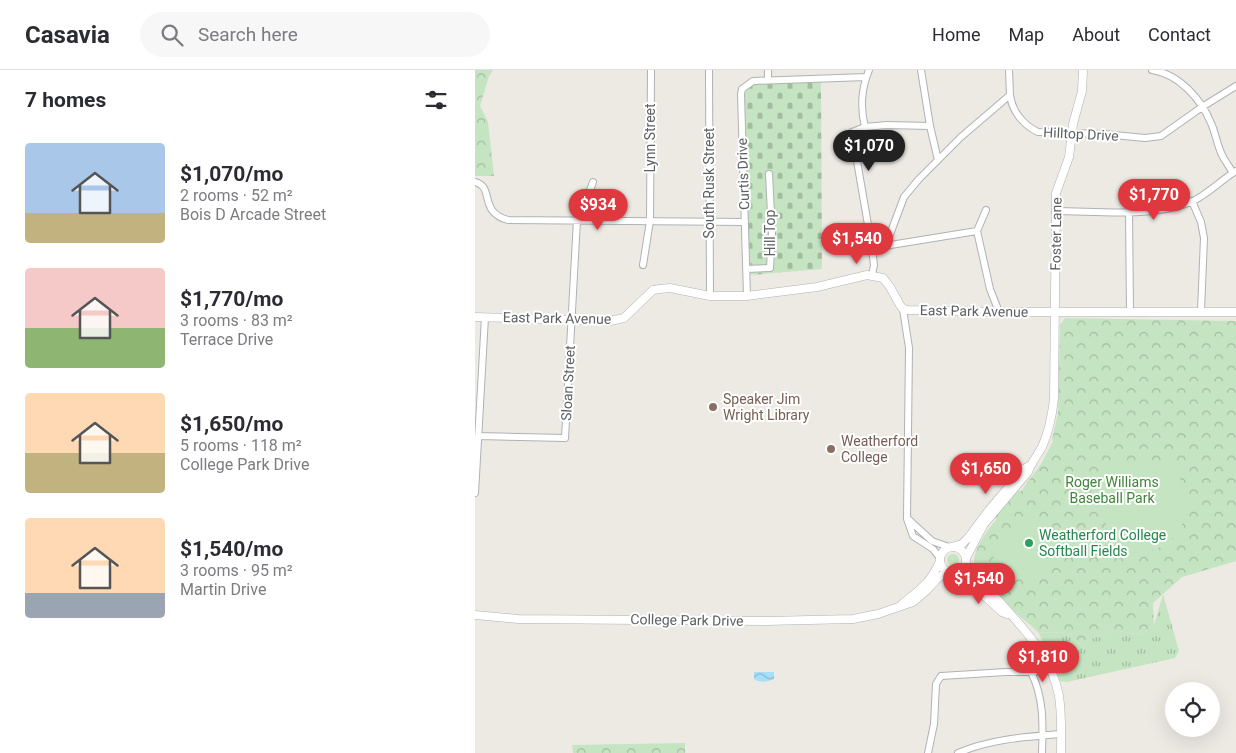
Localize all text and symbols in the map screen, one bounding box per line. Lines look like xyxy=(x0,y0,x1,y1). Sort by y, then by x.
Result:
search box xyxy=(140,12,490,57)
text: Casavia xyxy=(25,21,110,49)
icon: search xyxy=(158,21,186,49)
text: Search here xyxy=(198,23,298,46)
text: Home xyxy=(932,24,981,45)
text: Map xyxy=(1009,24,1044,45)
text: About xyxy=(1072,24,1120,45)
text: Contact xyxy=(1148,24,1211,45)
icon: filters xyxy=(422,86,450,114)
text: 7 homes xyxy=(25,88,106,112)
street label: Lynn Street xyxy=(642,103,658,173)
street label: Hilltop Drive xyxy=(1043,124,1119,144)
street label: South Rusk Street xyxy=(701,127,717,238)
pin: $1,070 xyxy=(828,129,910,172)
text: $1,070 xyxy=(844,136,894,155)
street label: Curtis Drive xyxy=(734,138,752,210)
text: $1,070/mo xyxy=(180,162,283,186)
icon: home xyxy=(65,163,125,223)
pin: $1,770 xyxy=(1113,178,1195,221)
text: $1,770 xyxy=(1129,185,1179,204)
text: 2 rooms · 52 m² xyxy=(180,186,293,205)
pin: $934 xyxy=(568,189,628,231)
text: $934 xyxy=(580,195,616,214)
street label: Foster Lane xyxy=(1047,197,1065,271)
text: Bois D Arcade Street xyxy=(180,205,326,224)
street label: Hill Top xyxy=(762,209,778,256)
pin: $1,540 xyxy=(816,222,898,265)
text: $1,540 xyxy=(832,229,882,248)
text: $1,770/mo xyxy=(180,287,283,311)
icon: home xyxy=(65,288,125,348)
street label: East Park Avenue xyxy=(920,302,1028,320)
street label: East Park Avenue xyxy=(503,309,611,327)
text: 3 rooms · 83 m² xyxy=(180,311,293,330)
text: Terrace Drive xyxy=(180,330,273,349)
street label: Sloan Street xyxy=(558,344,578,421)
place label: Speaker Jim Wright Library xyxy=(723,391,810,423)
marker: Speaker Jim Wright Library xyxy=(707,401,719,413)
text: $1,650/mo xyxy=(180,412,283,436)
icon: home xyxy=(65,413,125,473)
place label: Weatherford College xyxy=(841,433,918,465)
text: 5 rooms · 118 m² xyxy=(180,436,302,455)
marker: Weatherford College xyxy=(825,443,837,455)
pin: $1,650 xyxy=(945,452,1027,495)
text: College Park Drive xyxy=(180,455,309,474)
text: $1,650 xyxy=(961,459,1011,478)
park label: Roger Williams Baseball Park xyxy=(1065,474,1159,506)
place label: Weatherford College Softball Fields xyxy=(1039,527,1166,559)
text: $1,540/mo xyxy=(180,537,283,561)
marker: Weatherford College Softball Fields xyxy=(1023,537,1035,549)
icon: home xyxy=(65,538,125,598)
text: 3 rooms · 95 m² xyxy=(180,561,293,580)
pin: $1,540 xyxy=(938,562,1020,605)
text: $1,540 xyxy=(954,569,1004,588)
text: Martin Drive xyxy=(180,580,266,599)
street label: College Park Drive xyxy=(630,611,744,629)
pin: $1,810 xyxy=(1002,640,1084,683)
text: $1,810 xyxy=(1018,647,1068,666)
map controls xyxy=(1165,682,1220,737)
button: locate xyxy=(1165,682,1220,737)

